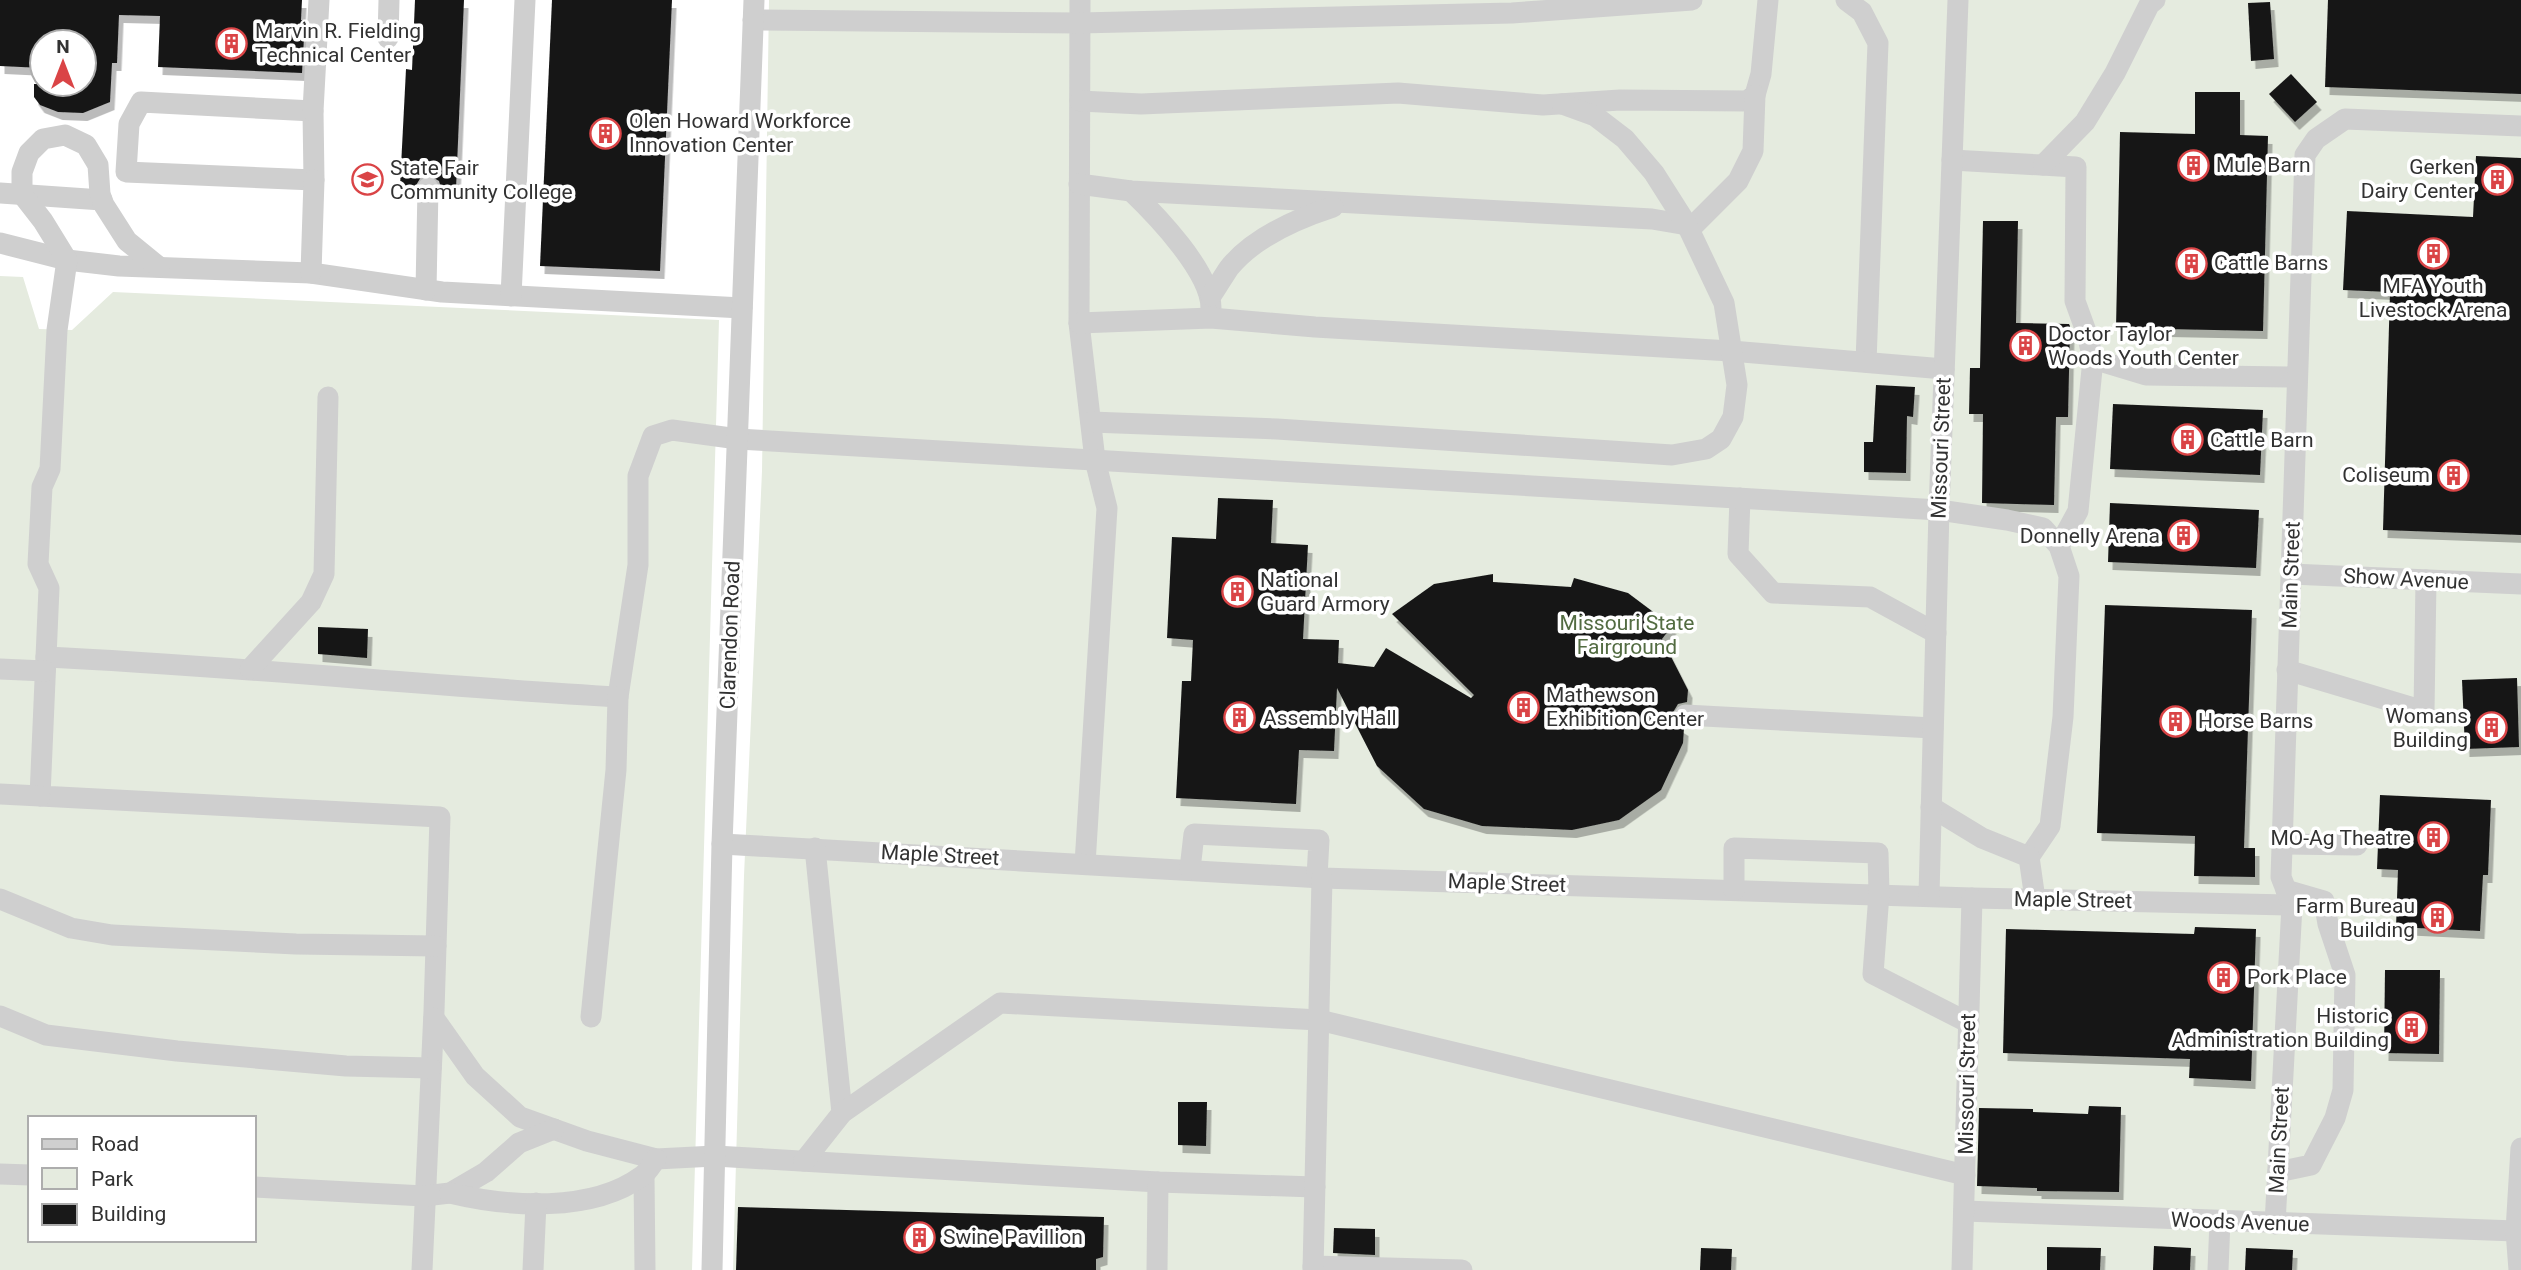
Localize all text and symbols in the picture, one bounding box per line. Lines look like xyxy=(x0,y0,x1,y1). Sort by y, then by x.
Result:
place label: Marvin R. Fielding Technical Center xyxy=(255,19,421,67)
building icon: Marvin R. Fielding Technical Center xyxy=(215,26,249,60)
north arrow xyxy=(28,28,98,98)
text: N xyxy=(56,35,70,58)
place label: Olen Howard Workforce Innovation Center xyxy=(629,109,851,157)
building icon: Olen Howard Workforce Innovation Center xyxy=(589,116,623,150)
building icon: Mule Barn xyxy=(2176,148,2210,182)
place label: Mule Barn xyxy=(2216,153,2311,177)
place label: Gerken Dairy Center xyxy=(2361,155,2475,203)
place label: State Fair Community College xyxy=(390,156,573,204)
building icon: Gerken Dairy Center xyxy=(2481,162,2515,196)
school or university icon: State Fair Community College xyxy=(350,163,384,197)
building icon: MFA Youth Livestock Arena xyxy=(2416,237,2450,271)
building icon: Cattle Barns xyxy=(2174,246,2208,280)
place label: Cattle Barns xyxy=(2214,251,2328,275)
place label: MFA Youth Livestock Arena xyxy=(2359,274,2507,322)
place label: Doctor Taylor Woods Youth Center xyxy=(2048,322,2239,370)
building icon: Doctor Taylor Woods Youth Center xyxy=(2008,329,2042,363)
street label: Missouri Street xyxy=(1927,377,1955,519)
building icon: Cattle Barn xyxy=(2170,423,2204,457)
place label: Cattle Barn xyxy=(2210,428,2314,452)
building icon: Coliseum xyxy=(2436,458,2470,492)
place label: Coliseum xyxy=(2342,463,2430,487)
building icon: Donnelly Arena xyxy=(2166,519,2200,553)
street label: Main Street xyxy=(2277,521,2305,629)
place label: Donnelly Arena xyxy=(2020,524,2160,548)
street label: Clarendon Road xyxy=(715,560,745,710)
street label: Show Avenue xyxy=(2343,564,2469,594)
place label: National Guard Armory xyxy=(1260,568,1390,616)
building icon: National Guard Armory xyxy=(1220,575,1254,609)
park label: Missouri State Fairground xyxy=(1560,611,1694,659)
place label: Mathewson Exhibition Center xyxy=(1546,683,1704,731)
building icon: Mathewson Exhibition Center xyxy=(1506,690,1540,724)
building icon: Assembly Hall xyxy=(1223,701,1257,735)
building icon: Horse Barns xyxy=(2158,704,2192,738)
place label: Womans Building xyxy=(2385,704,2468,752)
place label: Assembly Hall xyxy=(1263,706,1397,730)
place label: Horse Barns xyxy=(2198,709,2313,733)
building icon: Womans Building xyxy=(2474,711,2508,745)
building icon: MO-Ag Theatre xyxy=(2417,821,2451,855)
place label: MO-Ag Theatre xyxy=(2271,826,2411,850)
street label: Maple Street xyxy=(880,840,1000,870)
street label: Maple Street xyxy=(1447,869,1567,897)
street label: Maple Street xyxy=(2014,887,2133,913)
place label: Farm Bureau Building xyxy=(2296,894,2415,942)
building icon: Farm Bureau Building xyxy=(2421,901,2455,935)
building icon: Pork Place xyxy=(2207,960,2241,994)
place label: Pork Place xyxy=(2247,965,2347,989)
place label: Historic Administration Building xyxy=(2171,1004,2389,1052)
building icon: Historic Administration Building xyxy=(2395,1011,2429,1045)
street label: Missouri Street xyxy=(1954,1013,1980,1155)
street label: Main Street xyxy=(2264,1086,2294,1194)
legend xyxy=(28,1116,256,1242)
text: Road xyxy=(91,1132,139,1156)
text: Park xyxy=(91,1167,134,1191)
text: Building xyxy=(91,1202,166,1226)
street label: Woods Avenue xyxy=(2170,1208,2310,1236)
building icon: Swine Pavillion xyxy=(903,1220,937,1254)
place label: Swine Pavillion xyxy=(943,1225,1083,1249)

